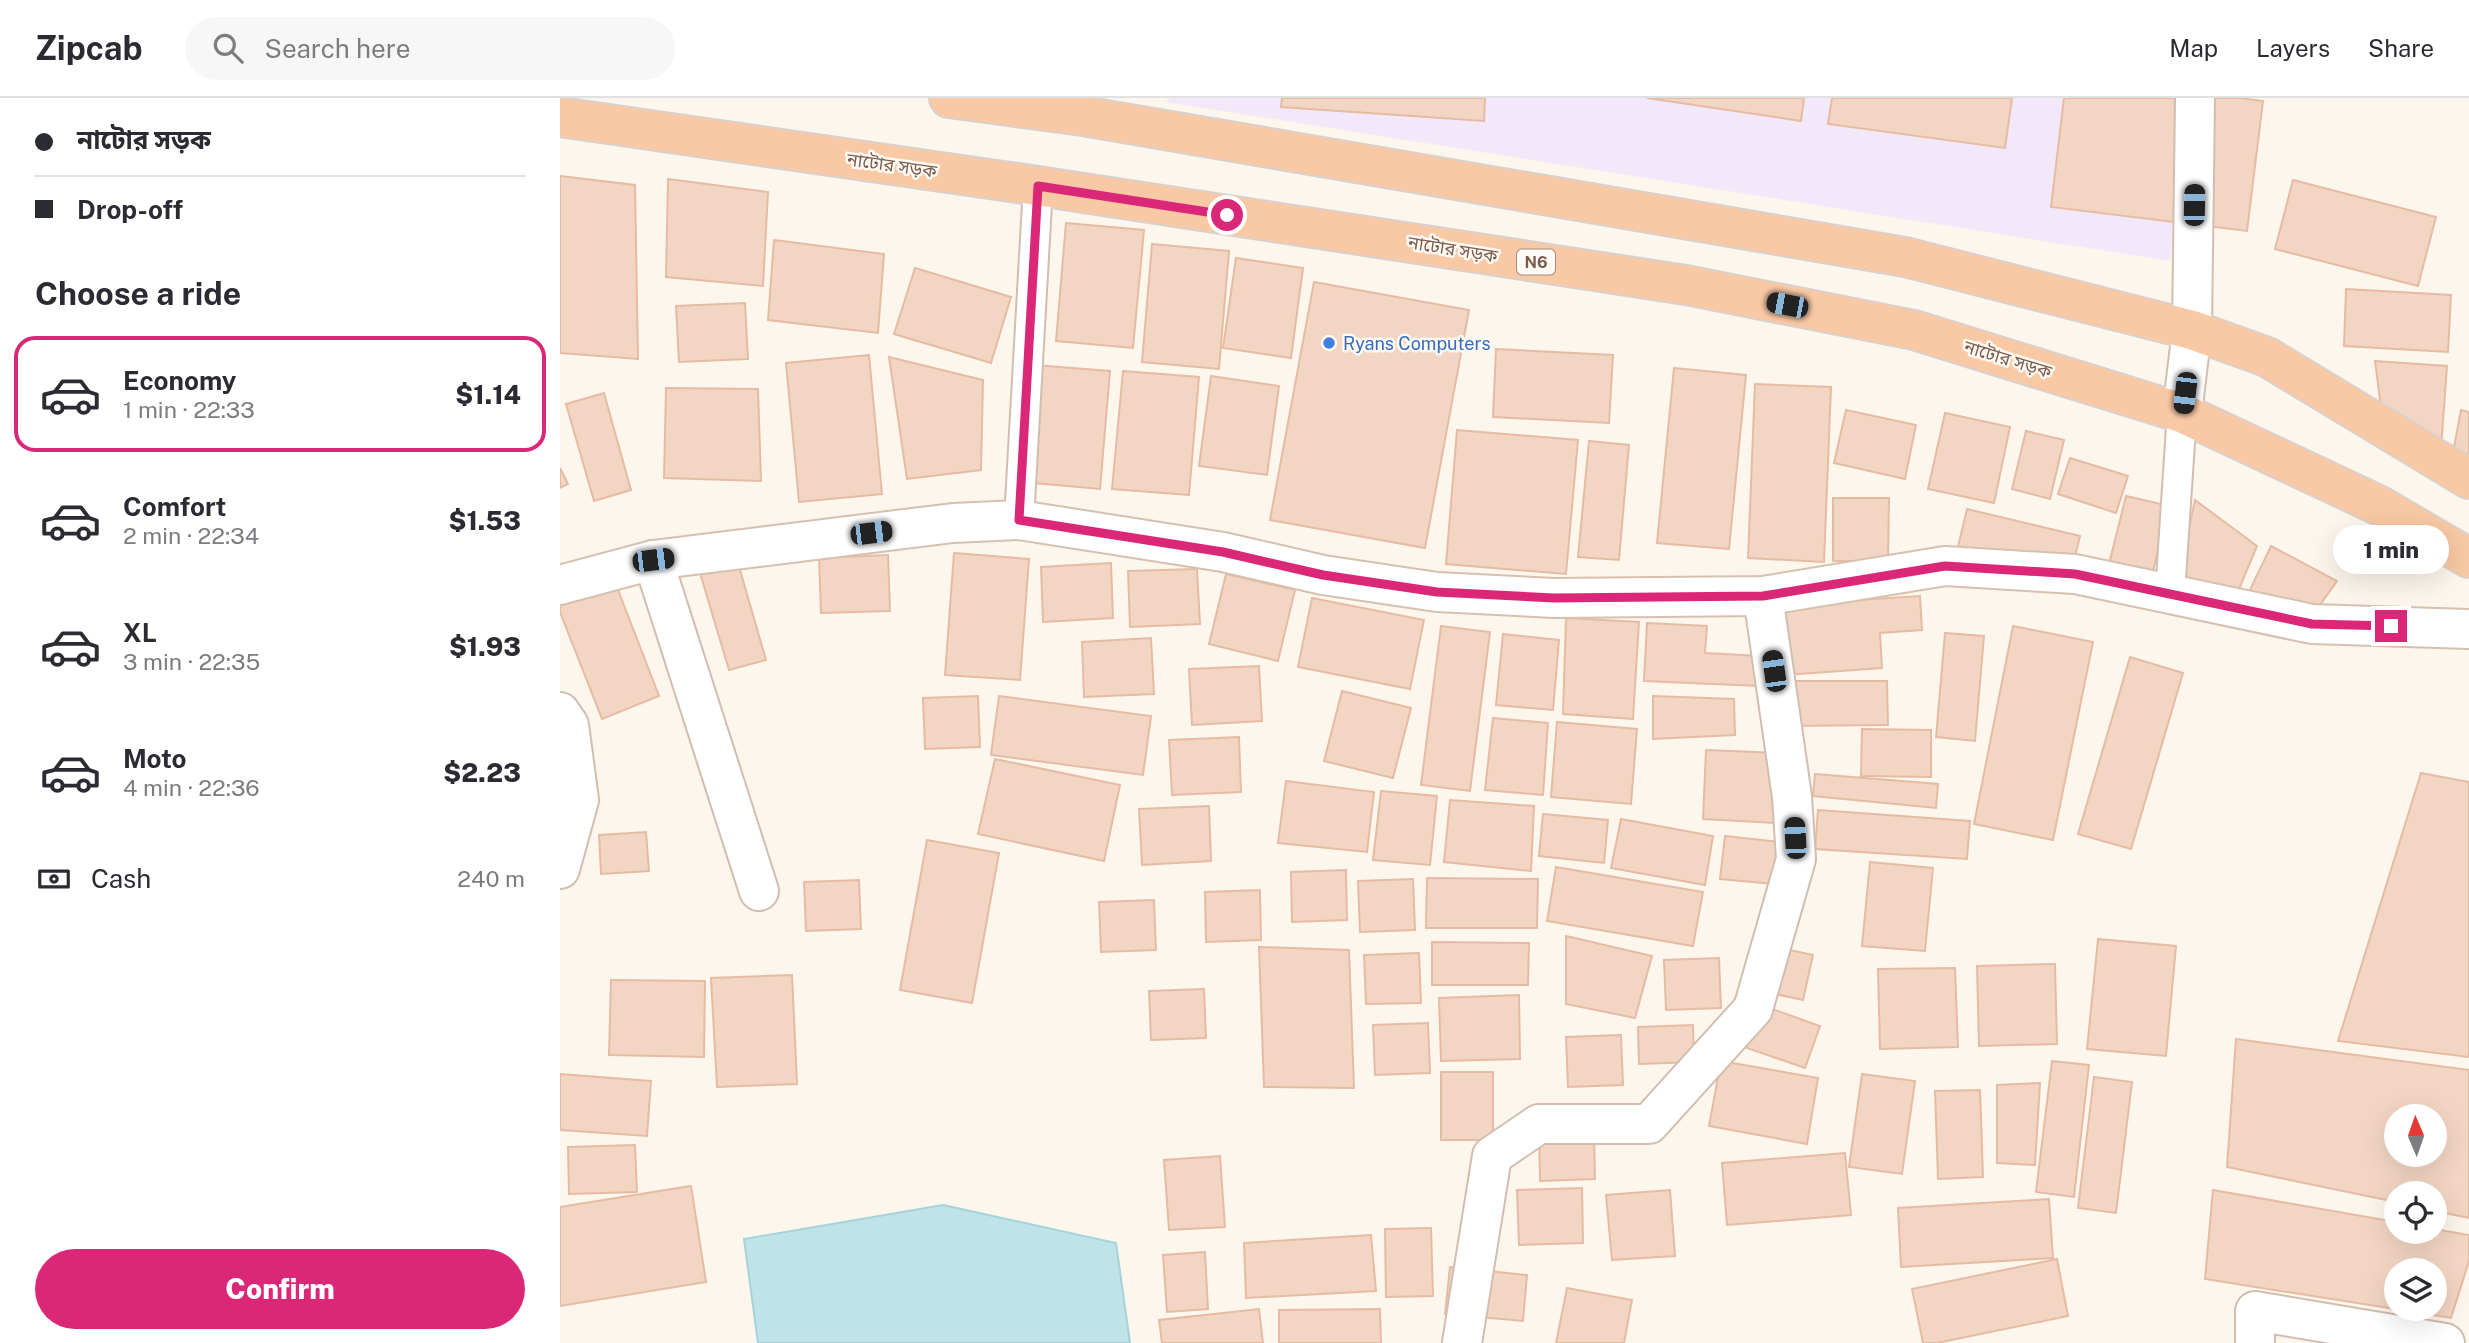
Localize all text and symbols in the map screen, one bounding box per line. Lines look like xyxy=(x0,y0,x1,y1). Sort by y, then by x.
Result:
search box xyxy=(185,17,675,80)
text: Zipcab xyxy=(35,29,143,67)
icon: search xyxy=(209,29,247,67)
text: Search here xyxy=(265,33,411,64)
text: Map xyxy=(2169,34,2218,62)
text: Layers xyxy=(2256,34,2330,62)
text: Share xyxy=(2368,34,2434,62)
text: নাটোর সড়ক xyxy=(77,124,211,155)
street label: নাটোর সড়ক xyxy=(845,148,939,182)
car xyxy=(2184,184,2205,226)
text: Drop-off xyxy=(77,194,183,225)
route start xyxy=(1211,199,1243,231)
street label: নাটোর সড়ক xyxy=(1406,231,1500,267)
road number: N6 xyxy=(1517,250,1555,274)
text: Choose a ride xyxy=(35,275,241,312)
car xyxy=(1765,291,1810,319)
place label: Ryans Computers xyxy=(1343,333,1491,354)
marker: Ryans Computers xyxy=(1321,335,1337,351)
street label: নাটোর সড়ক xyxy=(1961,335,2055,382)
icon: car xyxy=(39,363,102,426)
text: Economy xyxy=(123,365,236,396)
car xyxy=(2173,371,2198,415)
text: $1.14 xyxy=(455,379,521,410)
text: 1 min · 22:33 xyxy=(123,396,255,423)
icon: car xyxy=(39,489,102,552)
text: Comfort xyxy=(123,491,226,522)
text: $1.53 xyxy=(448,505,521,536)
car xyxy=(849,520,894,546)
text: 2 min · 22:34 xyxy=(123,522,259,549)
callout: 1 min xyxy=(2333,524,2449,574)
text: 1 min xyxy=(2363,536,2419,563)
car xyxy=(631,547,676,573)
route end xyxy=(2375,610,2407,642)
icon: car xyxy=(39,615,102,678)
text: XL xyxy=(123,617,157,648)
text: $1.93 xyxy=(449,631,521,662)
text: 3 min · 22:35 xyxy=(123,648,260,675)
car xyxy=(1761,649,1788,693)
icon: car xyxy=(39,741,102,804)
text: Moto xyxy=(123,743,186,774)
text: $2.23 xyxy=(443,757,521,788)
text: 4 min · 22:36 xyxy=(123,774,260,801)
car xyxy=(1784,816,1807,860)
icon: cash xyxy=(35,860,73,898)
text: Cash xyxy=(91,863,151,894)
text: 240 m xyxy=(457,865,525,892)
north arrow xyxy=(2384,1104,2446,1167)
map controls xyxy=(2384,1104,2447,1321)
button: locate xyxy=(2384,1181,2447,1244)
button: Confirm xyxy=(35,1249,525,1329)
button: layers xyxy=(2384,1258,2447,1321)

